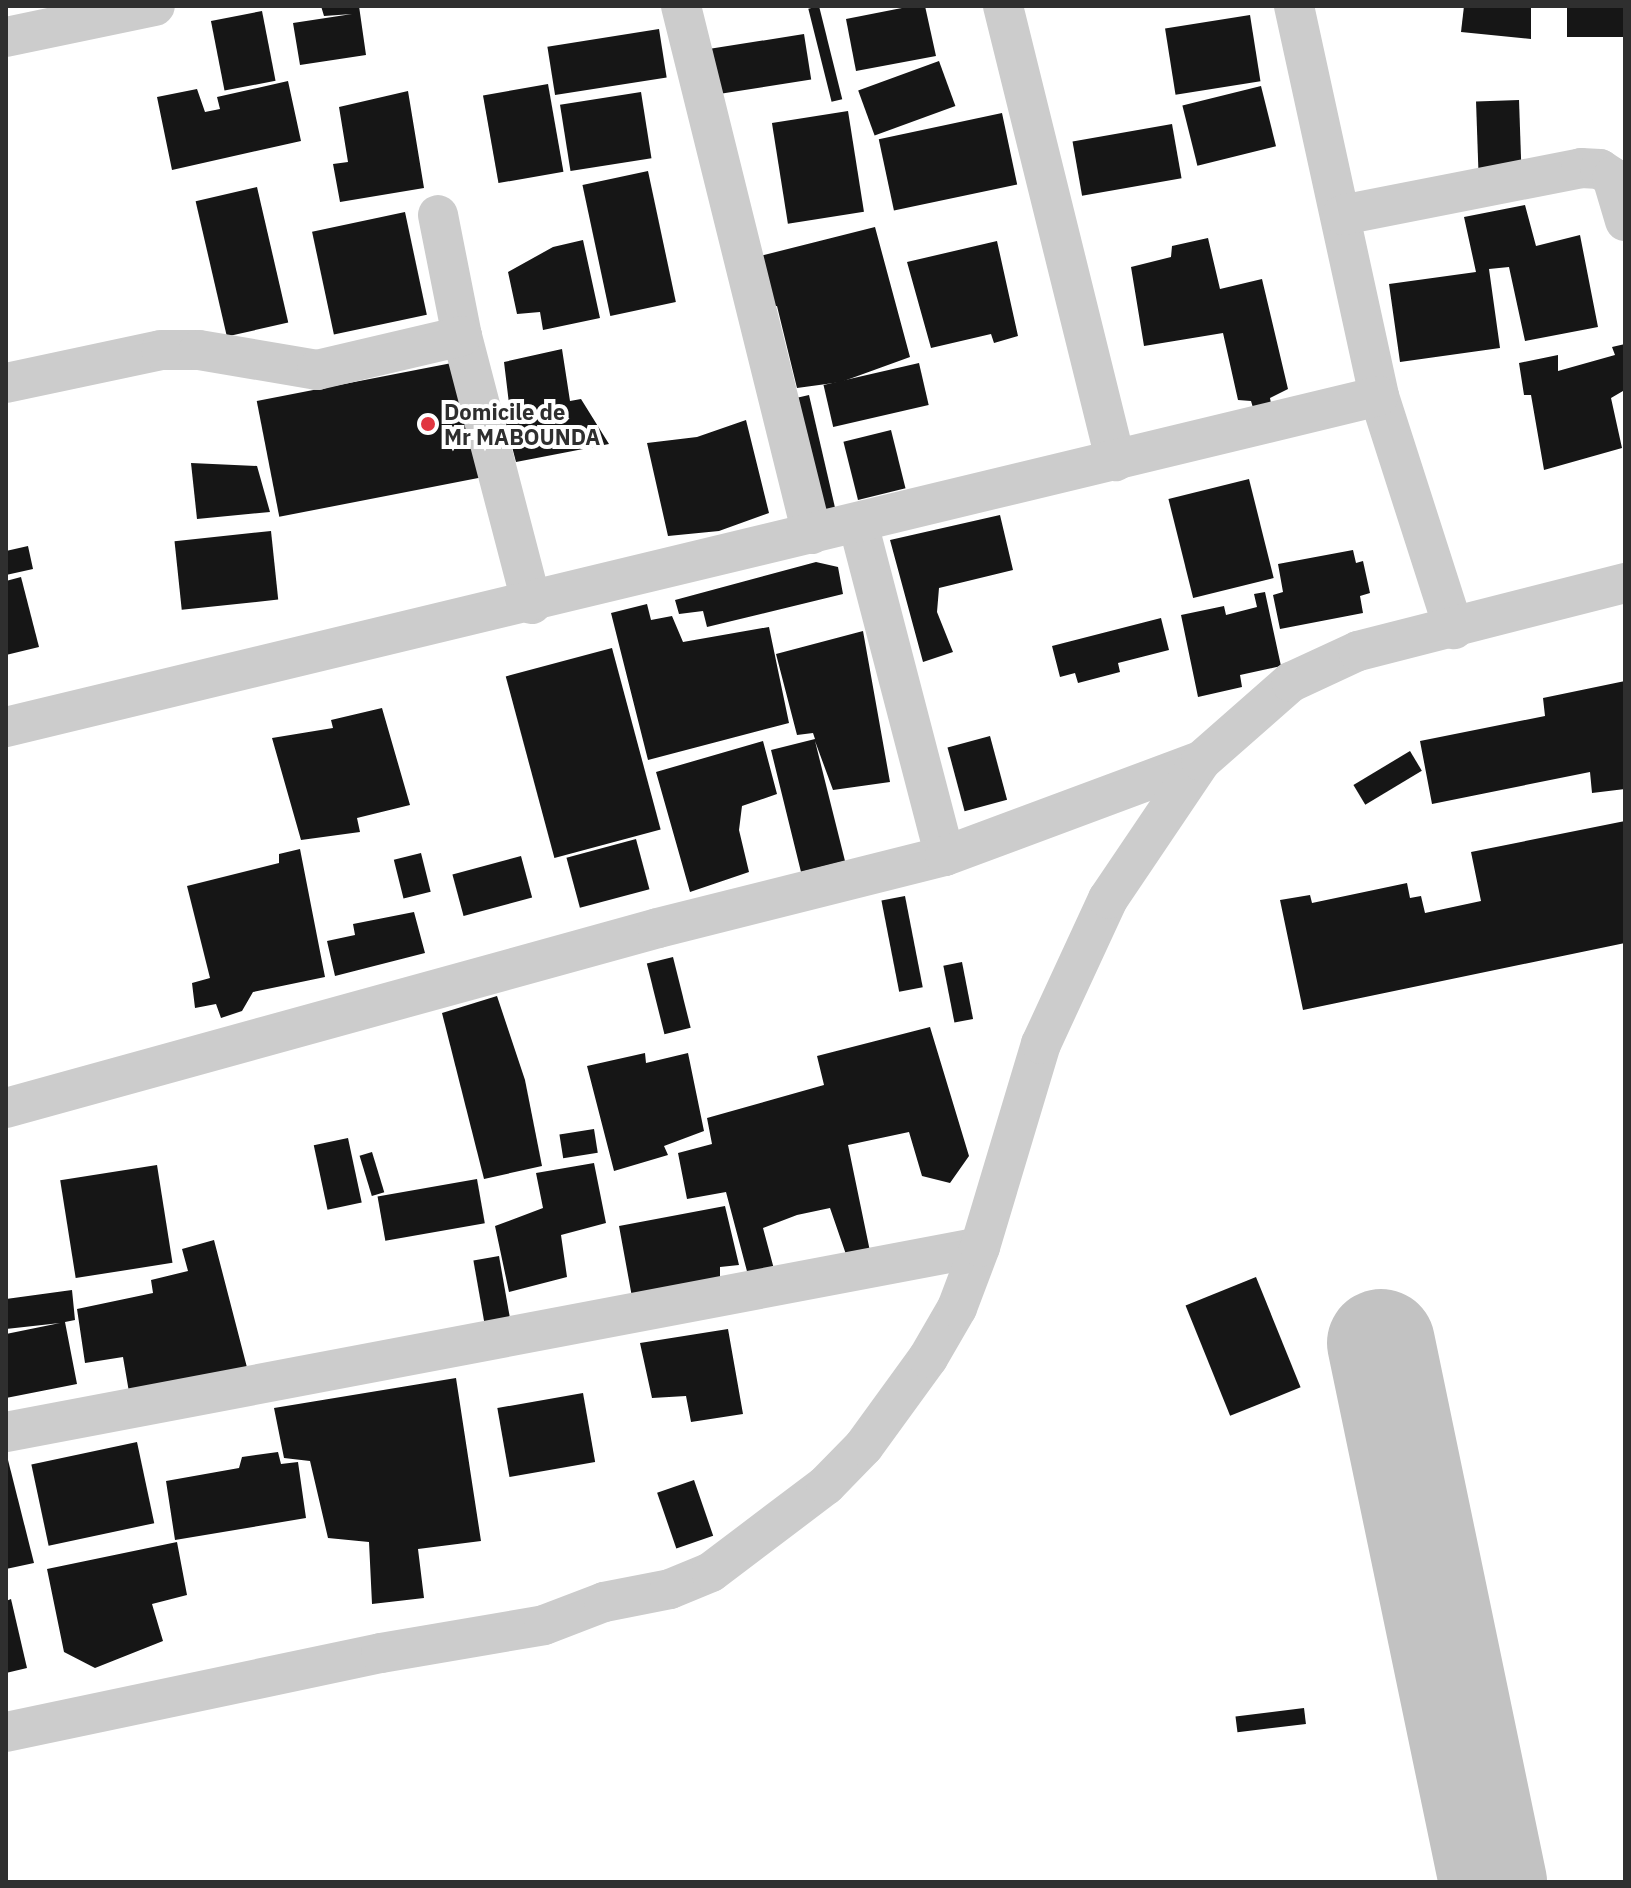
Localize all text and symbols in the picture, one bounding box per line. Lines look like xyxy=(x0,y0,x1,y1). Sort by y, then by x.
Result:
place label: Domicile de Mr MABOUNDA xyxy=(444,398,600,450)
marker: Domicile de Mr MABOUNDA xyxy=(419,415,437,433)

